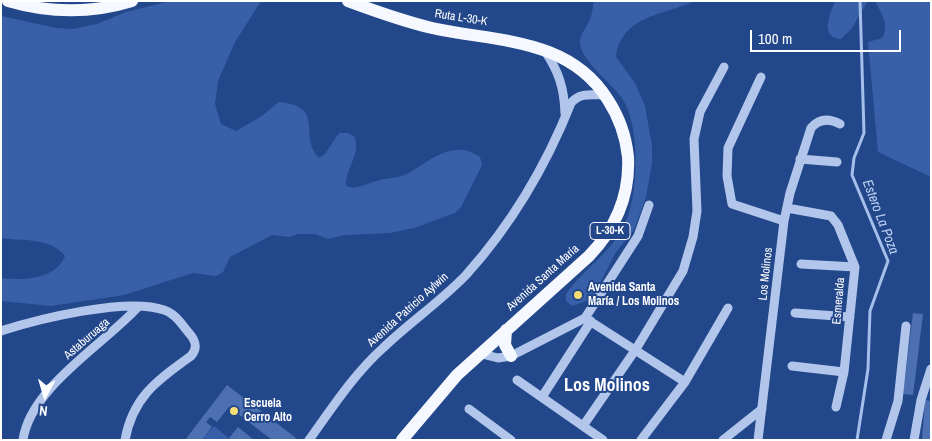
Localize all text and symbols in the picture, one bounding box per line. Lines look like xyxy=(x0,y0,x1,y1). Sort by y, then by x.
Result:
street label: Ruta L-30-K xyxy=(434,7,488,29)
scale bar xyxy=(752,20,903,52)
text: 100 m xyxy=(758,28,792,49)
water label: Estero La Poza xyxy=(858,177,902,257)
road number: L-30-K xyxy=(590,222,630,240)
street label: Avenida Santa María xyxy=(504,242,582,314)
street label: Los Molinos xyxy=(756,247,776,301)
street label: Avenida Patricio Aylwin xyxy=(364,270,452,350)
street label: Esmeralda xyxy=(830,277,848,325)
place label: Avenida Santa María / Los Molinos xyxy=(588,281,679,309)
marker: Avenida Santa María / Los Molinos xyxy=(572,289,584,301)
street label: Astaburuaga xyxy=(61,315,113,363)
north arrow xyxy=(20,371,70,421)
district label: Los Molinos xyxy=(564,375,650,397)
place label: Escuela Cerro Alto xyxy=(244,397,292,425)
text: N xyxy=(38,402,49,420)
marker: Escuela Cerro Alto xyxy=(228,405,240,417)

